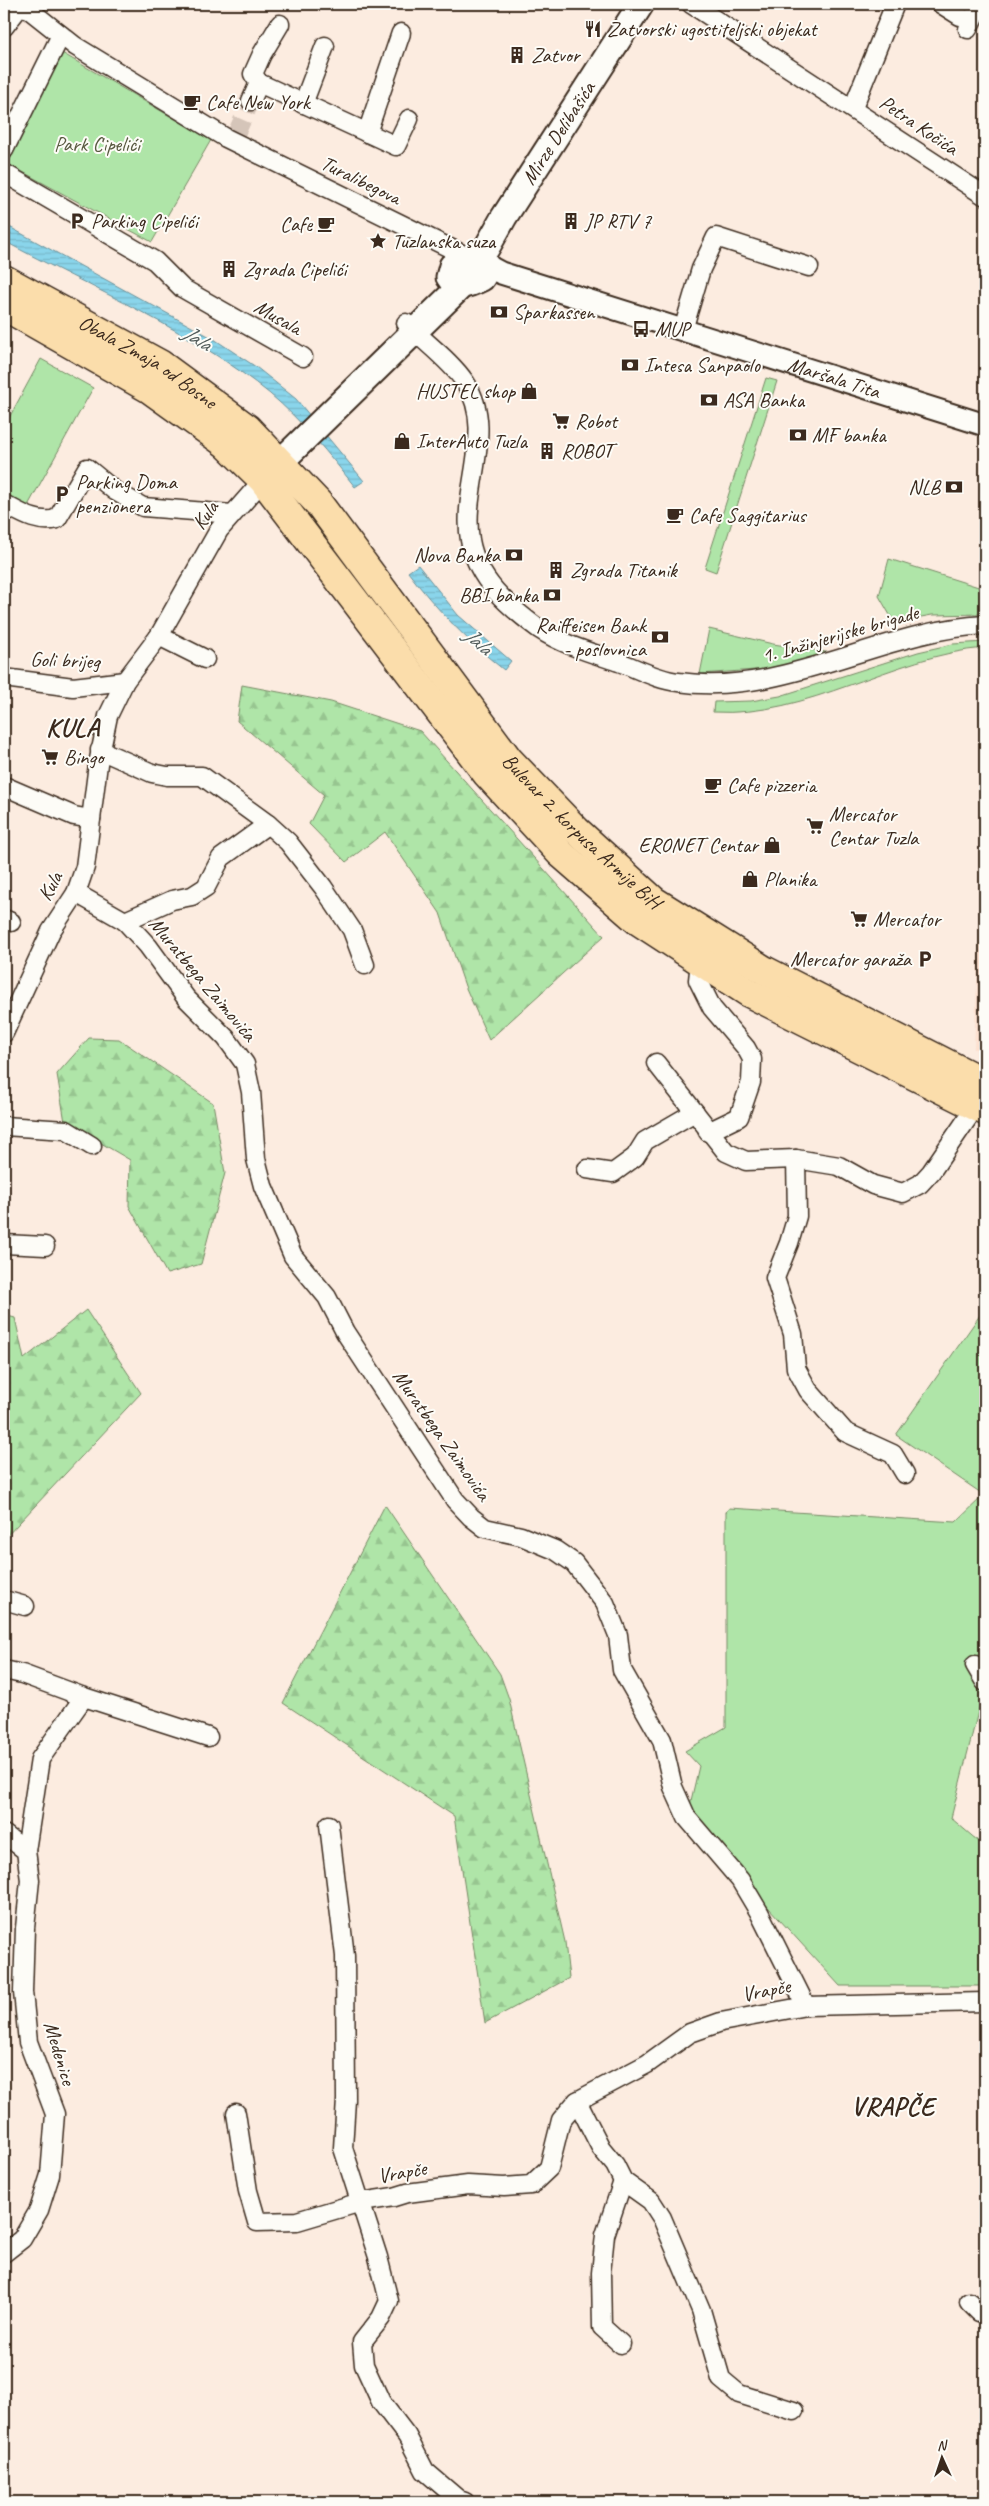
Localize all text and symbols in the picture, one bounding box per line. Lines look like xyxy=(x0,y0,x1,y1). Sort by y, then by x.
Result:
place label: Zatvorski ugostiteljski objekat xyxy=(607,16,819,42)
restaurant icon: Zatvorski ugostiteljski objekat xyxy=(583,19,603,39)
place label: Zatvor xyxy=(531,42,581,68)
building icon: Zatvor xyxy=(507,45,527,65)
street label: Mirze Delibašića xyxy=(515,75,602,189)
place label: Cafe New York xyxy=(206,89,312,115)
street label: Petra Kočića xyxy=(875,89,965,162)
cafe icon: Cafe New York xyxy=(182,92,202,112)
park label: Park Cipelići xyxy=(54,131,143,157)
street label: Turalibegova xyxy=(317,150,407,211)
place label: Parking Cipelići xyxy=(91,208,201,234)
place label: JP RTV 7 xyxy=(584,208,653,234)
parking icon: Parking Cipelići xyxy=(67,211,87,231)
place label: Cafe xyxy=(280,211,313,237)
building icon: JP RTV 7 xyxy=(561,211,581,231)
cafe icon: Cafe xyxy=(316,214,336,234)
place label: Tuzlanska suza xyxy=(392,228,497,254)
place icon: Tuzlanska suza xyxy=(368,231,388,251)
place label: Zgrada Cipelići xyxy=(243,256,350,282)
building icon: Zgrada Cipelići xyxy=(219,259,239,279)
street label: Musala xyxy=(250,293,308,342)
place label: Sparkassen xyxy=(513,299,596,325)
bank icon: Sparkassen xyxy=(489,302,509,322)
street label: Obala Zmaja od Bosne xyxy=(74,309,224,416)
place label: MUP xyxy=(655,316,693,342)
water label: Jala xyxy=(176,317,218,359)
bus stop icon: MUP xyxy=(631,319,651,339)
street label: Maršala Tita xyxy=(785,351,885,405)
place label: Intesa Sanpaolo xyxy=(644,352,761,378)
bank icon: Intesa Sanpaolo xyxy=(620,355,640,375)
place label: HUSTEL shop xyxy=(416,378,517,404)
shop icon: HUSTEL shop xyxy=(519,381,539,401)
place label: ASA Banka xyxy=(723,387,806,413)
bank icon: ASA Banka xyxy=(699,390,719,410)
place label: Robot xyxy=(575,408,619,434)
supermarket icon: Robot xyxy=(551,411,571,431)
place label: MF banka xyxy=(812,422,887,448)
bank icon: MF banka xyxy=(788,425,808,445)
place label: InterAuto Tuzla xyxy=(416,428,528,454)
shop icon: InterAuto Tuzla xyxy=(392,431,412,451)
place label: ROBOT xyxy=(561,438,618,464)
building icon: ROBOT xyxy=(537,441,557,461)
place label: Parking Doma penzionera xyxy=(76,469,179,519)
place label: NLB xyxy=(908,474,942,500)
bank icon: NLB xyxy=(944,477,964,497)
parking icon: Parking Doma penzionera xyxy=(52,484,72,504)
street label: Kula xyxy=(186,494,225,534)
place label: Cafe Saggitarius xyxy=(689,502,807,528)
cafe icon: Cafe Saggitarius xyxy=(665,505,685,525)
place label: Nova Banka xyxy=(414,542,502,568)
bank icon: Nova Banka xyxy=(504,545,524,565)
place label: Zgrada Titanik xyxy=(570,557,678,583)
building icon: Zgrada Titanik xyxy=(546,560,566,580)
place label: BBI banka xyxy=(459,582,540,608)
bank icon: BBI banka xyxy=(542,585,562,605)
street label: 1. Inžinjerijske brigade xyxy=(759,599,923,669)
place label: Raiffeisen Bank - poslovnica xyxy=(535,612,648,662)
water label: Jala xyxy=(456,620,500,662)
bank icon: Raiffeisen Bank - poslovnica xyxy=(650,627,670,647)
street label: Goli brijeg xyxy=(30,646,102,674)
district label: KULA xyxy=(46,711,101,744)
place label: Bingo xyxy=(64,744,106,770)
supermarket icon: Bingo xyxy=(40,747,60,767)
street label: Bulevar 2. korpusa Armije BiH xyxy=(497,748,669,917)
place label: Cafe pizzeria xyxy=(727,772,819,798)
cafe icon: Cafe pizzeria xyxy=(703,775,723,795)
place label: Mercator Centar Tuzla xyxy=(829,801,920,851)
supermarket icon: Mercator Centar Tuzla xyxy=(805,816,825,836)
place label: ERONET Centar xyxy=(638,832,759,858)
shop icon: ERONET Centar xyxy=(762,835,782,855)
street label: Kula xyxy=(32,866,69,905)
place label: Planika xyxy=(764,866,819,892)
shop icon: Planika xyxy=(740,869,760,889)
place label: Mercator xyxy=(873,906,943,932)
supermarket icon: Mercator xyxy=(849,909,869,929)
street label: Muratbega Zaimovića xyxy=(143,912,264,1048)
place label: Mercator garaža xyxy=(790,946,913,972)
parking icon: Mercator garaža xyxy=(915,949,935,969)
street label: Muratbega Zaimovića xyxy=(387,1364,498,1507)
street label: Vrapče xyxy=(740,1972,795,2007)
street label: Medenice xyxy=(38,2018,83,2090)
district label: VRAPČE xyxy=(851,2090,938,2123)
street label: Vrapče xyxy=(376,2155,430,2189)
north arrow xyxy=(916,2434,966,2484)
text: N xyxy=(937,2437,948,2454)

